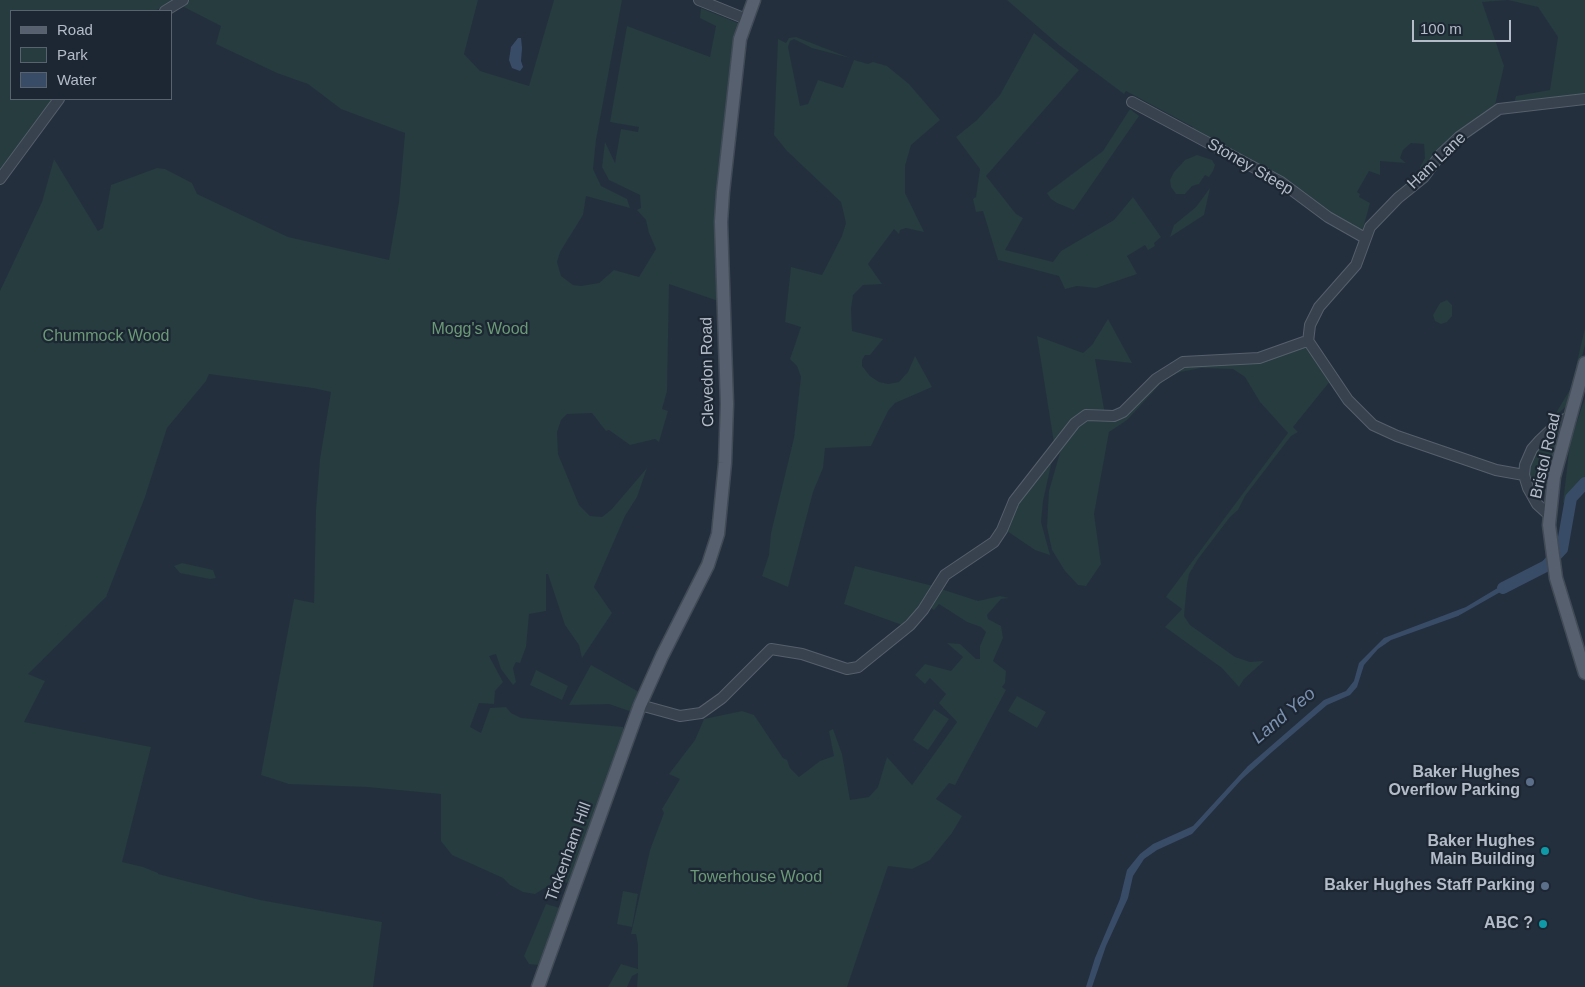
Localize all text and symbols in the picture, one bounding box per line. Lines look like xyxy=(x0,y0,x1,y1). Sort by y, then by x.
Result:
legend xyxy=(10,10,172,100)
scale bar xyxy=(1415,10,1514,42)
text: 100 m xyxy=(1420,20,1462,37)
text: Road xyxy=(57,21,93,38)
text: Park xyxy=(57,46,88,63)
text: Water xyxy=(57,71,96,88)
street label: Ham Lane xyxy=(1404,128,1470,194)
street label: Stoney Steep xyxy=(1204,135,1296,199)
street label: Clevedon Road xyxy=(697,317,719,427)
park label: Mogg's Wood xyxy=(431,320,529,340)
park label: Chummock Wood xyxy=(43,327,169,347)
street label: Bristol Road xyxy=(1527,411,1565,501)
water label: Land Yeo xyxy=(1248,683,1320,749)
place label: Baker Hughes Overflow Parking xyxy=(1388,763,1520,801)
marker: Baker Hughes Overflow Parking xyxy=(1524,776,1536,788)
street label: Tickenham Hill xyxy=(542,800,596,904)
place label: Baker Hughes Main Building xyxy=(1427,832,1535,870)
marker: Baker Hughes Main Building xyxy=(1539,845,1551,857)
park label: Towerhouse Wood xyxy=(690,868,822,888)
place label: Baker Hughes Staff Parking xyxy=(1324,876,1535,896)
marker: Baker Hughes Staff Parking xyxy=(1539,880,1551,892)
place label: ABC ? xyxy=(1484,914,1533,934)
marker: ABC ? xyxy=(1537,918,1549,930)

